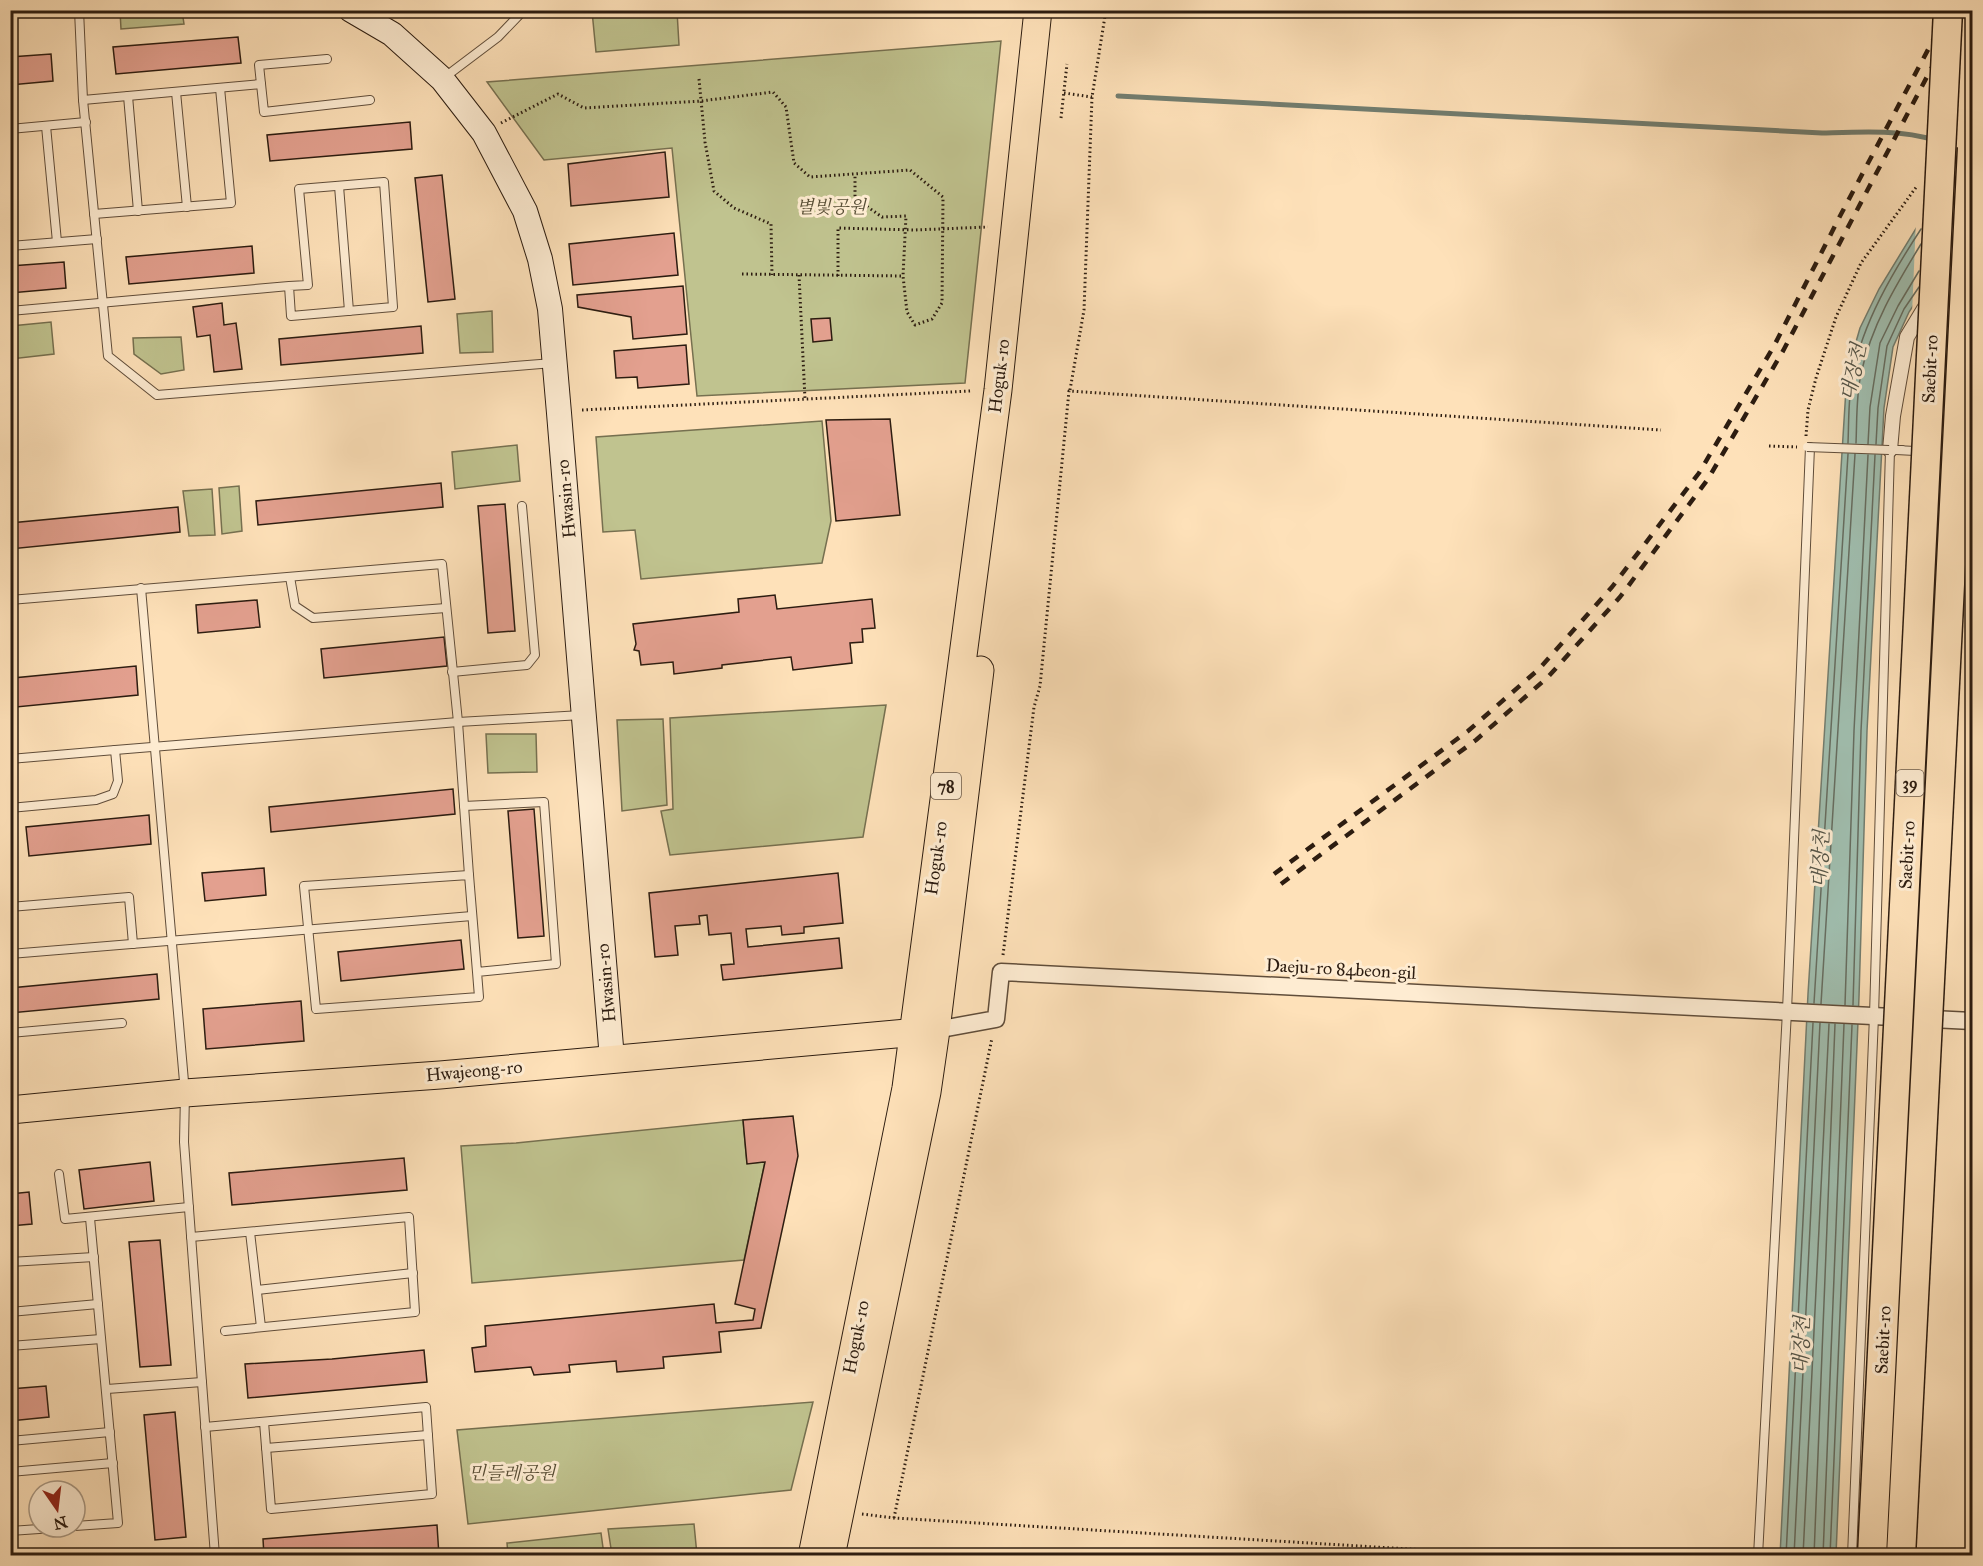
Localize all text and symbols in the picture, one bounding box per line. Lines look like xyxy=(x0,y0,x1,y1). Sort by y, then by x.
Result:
park label: 별빛공원 xyxy=(796,196,867,218)
street label: Saebit-ro xyxy=(1917,334,1943,404)
street label: Hoguk-ro xyxy=(984,338,1015,414)
water label: 대장천 xyxy=(1835,340,1871,403)
street label: Hwasin-ro xyxy=(552,459,580,539)
road number: 39 xyxy=(1896,770,1924,796)
road number: 78 xyxy=(931,773,961,799)
street label: Hoguk-ro xyxy=(920,820,953,896)
street label: Saebit-ro xyxy=(1894,820,1920,890)
water label: 대장천 xyxy=(1806,828,1834,889)
street label: Hwasin-ro xyxy=(592,943,620,1023)
street label: Daeju-ro 84beon-gil xyxy=(1265,954,1417,985)
street label: Hwajeong-ro xyxy=(425,1056,523,1087)
street label: Hoguk-ro xyxy=(838,1298,875,1376)
street label: Saebit-ro xyxy=(1870,1305,1896,1375)
water label: 대장천 xyxy=(1788,1314,1814,1374)
park label: 민들레공원 xyxy=(469,1462,557,1484)
north arrow xyxy=(27,1479,87,1539)
text: N xyxy=(51,1512,69,1534)

